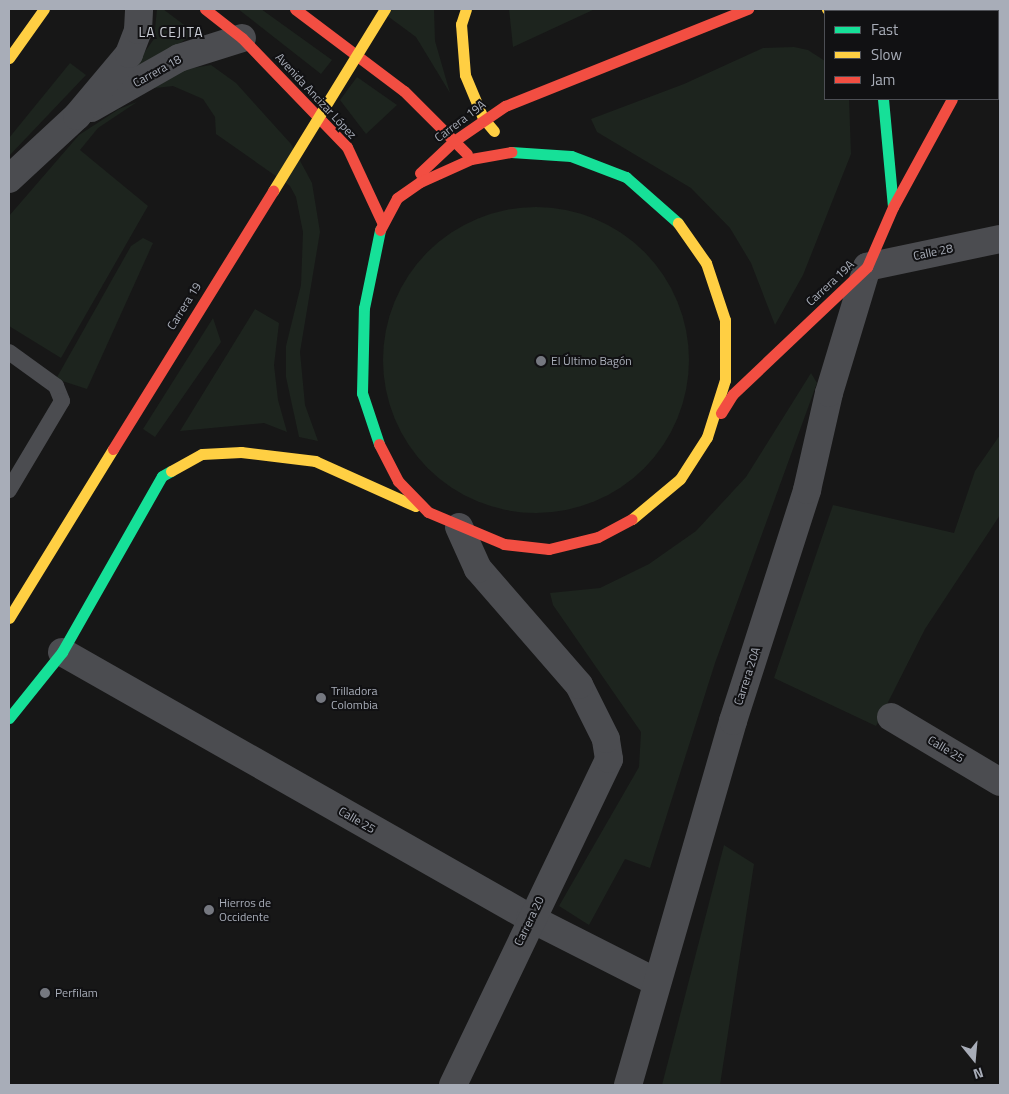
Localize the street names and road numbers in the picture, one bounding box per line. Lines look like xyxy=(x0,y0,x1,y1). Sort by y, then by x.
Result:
street label: Avenida Ancizar López xyxy=(272,50,360,142)
street label: Carrera 18 xyxy=(130,52,184,90)
street label: Carrera 19A xyxy=(432,97,488,145)
street label: Calle 28 xyxy=(912,241,954,263)
street label: Carrera 19A xyxy=(803,257,857,309)
street label: Carrera 19 xyxy=(164,280,204,332)
street label: Carrera 20A xyxy=(731,645,763,707)
street label: Calle 25 xyxy=(925,732,967,766)
street label: Calle 25 xyxy=(336,804,378,836)
street label: Carrera 20 xyxy=(511,894,547,948)

